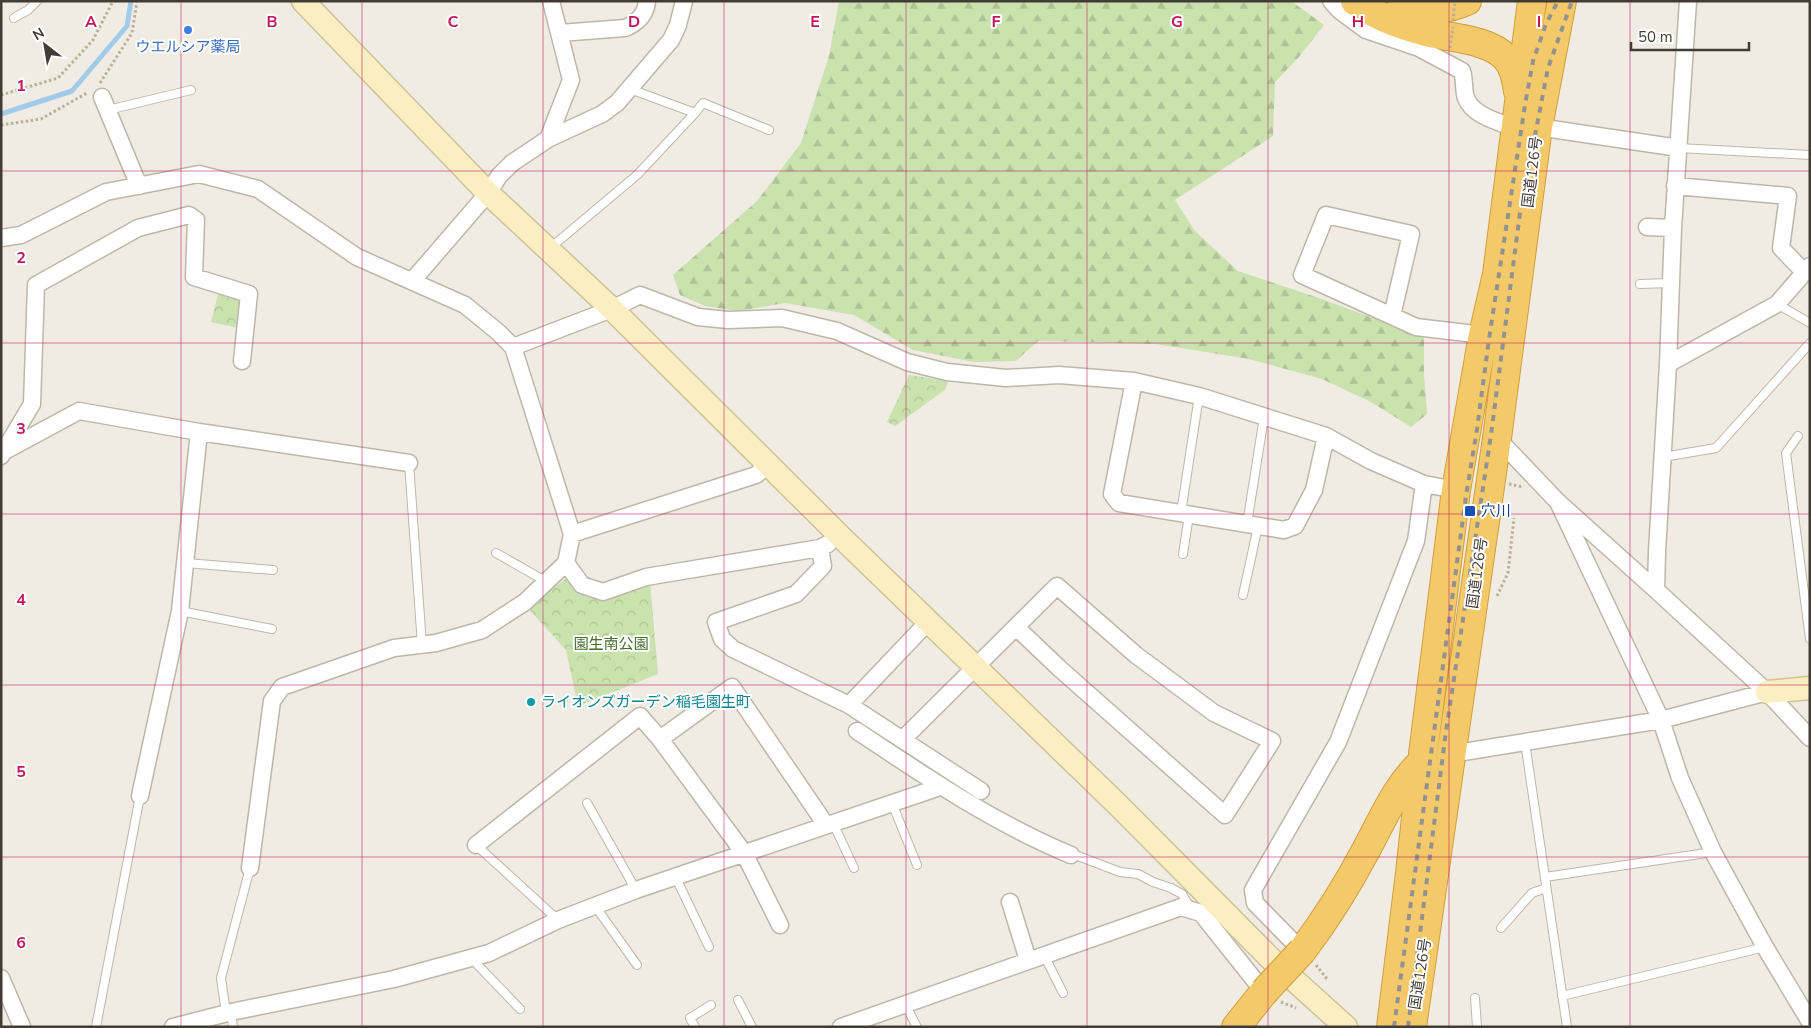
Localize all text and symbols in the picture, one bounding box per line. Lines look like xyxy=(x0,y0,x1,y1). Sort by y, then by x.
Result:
text: A xyxy=(85,11,97,33)
text: B xyxy=(266,11,278,33)
text: C xyxy=(448,11,459,33)
text: D xyxy=(628,11,640,33)
text: E xyxy=(810,11,820,33)
text: F xyxy=(992,11,1001,33)
text: G xyxy=(1171,11,1183,33)
text: H xyxy=(1352,11,1364,33)
text: I xyxy=(1537,11,1541,33)
north arrow xyxy=(20,20,70,70)
scale bar xyxy=(1631,20,1748,52)
text: N xyxy=(29,23,48,45)
marker: ウエルシア薬局 xyxy=(182,24,194,36)
text: 50 m xyxy=(1638,27,1673,47)
place label: ウエルシア薬局 xyxy=(135,37,241,57)
text: 1 xyxy=(16,75,26,97)
street label: 国道126号 xyxy=(1518,135,1546,209)
text: 2 xyxy=(16,247,26,269)
text: 3 xyxy=(16,418,26,440)
place label: 穴川 xyxy=(1481,501,1511,521)
marker: 穴川 xyxy=(1463,504,1477,518)
street label: 国道126号 xyxy=(1462,536,1492,610)
text: 4 xyxy=(16,589,26,611)
park label: 園生南公園 xyxy=(573,634,649,654)
place label: ライオンズガーデン稲毛園生町 xyxy=(541,692,751,712)
marker: ライオンズガーデン稲毛園生町 xyxy=(525,696,537,708)
text: 5 xyxy=(16,761,26,783)
text: 6 xyxy=(16,932,26,954)
street label: 国道126号 xyxy=(1404,937,1436,1011)

